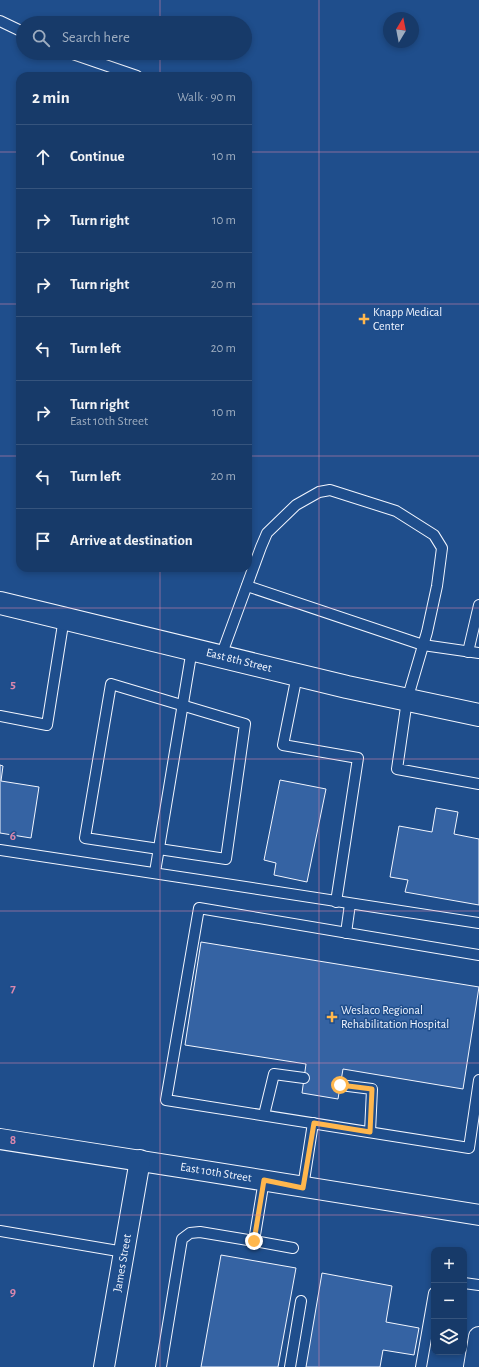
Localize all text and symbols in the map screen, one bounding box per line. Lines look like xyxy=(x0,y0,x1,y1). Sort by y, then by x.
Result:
north arrow xyxy=(383,12,419,48)
search box xyxy=(16,16,252,60)
icon: search xyxy=(30,27,52,49)
text: Search here xyxy=(62,30,130,45)
text: 2 min xyxy=(32,89,70,106)
text: Walk · 90 m xyxy=(177,91,236,104)
icon: ahead xyxy=(32,146,54,168)
text: Continue xyxy=(70,149,125,164)
text: 10 m xyxy=(212,150,236,163)
icon: right xyxy=(32,210,54,232)
text: Turn right xyxy=(70,213,129,228)
text: 10 m xyxy=(212,214,236,227)
icon: right xyxy=(32,274,54,296)
text: Turn right xyxy=(70,277,129,292)
text: 20 m xyxy=(211,278,236,291)
place label: Knapp Medical Center xyxy=(373,306,442,332)
marker: Knapp Medical Center xyxy=(358,313,370,325)
icon: left xyxy=(32,338,54,360)
text: Turn left xyxy=(70,341,121,356)
text: 20 m xyxy=(211,342,236,355)
text: Turn right xyxy=(70,397,129,412)
icon: right xyxy=(32,402,54,424)
text: 10 m xyxy=(212,406,236,419)
text: East 10th Street xyxy=(70,415,148,428)
icon: left xyxy=(32,466,54,488)
text: Turn left xyxy=(70,469,121,484)
text: 20 m xyxy=(211,470,236,483)
icon: arrive xyxy=(32,530,54,552)
text: Arrive at destination xyxy=(70,533,193,548)
street label: East 8th Street xyxy=(205,646,273,674)
text: 5 xyxy=(10,678,16,691)
text: 6 xyxy=(10,830,16,843)
text: 7 xyxy=(10,982,16,995)
place label: Weslaco Regional Rehabilitation Hospital xyxy=(341,1004,449,1030)
marker: Weslaco Regional Rehabilitation Hospital xyxy=(326,1011,338,1023)
route start xyxy=(331,1076,349,1094)
text: 8 xyxy=(10,1134,16,1147)
street label: East 10th Street xyxy=(179,1160,253,1184)
route end xyxy=(245,1232,263,1250)
street label: James Street xyxy=(111,1233,133,1293)
map controls xyxy=(431,1247,467,1355)
button: + xyxy=(431,1247,467,1283)
button: − xyxy=(431,1283,467,1319)
text: 9 xyxy=(10,1286,16,1299)
button: layers xyxy=(431,1319,467,1355)

